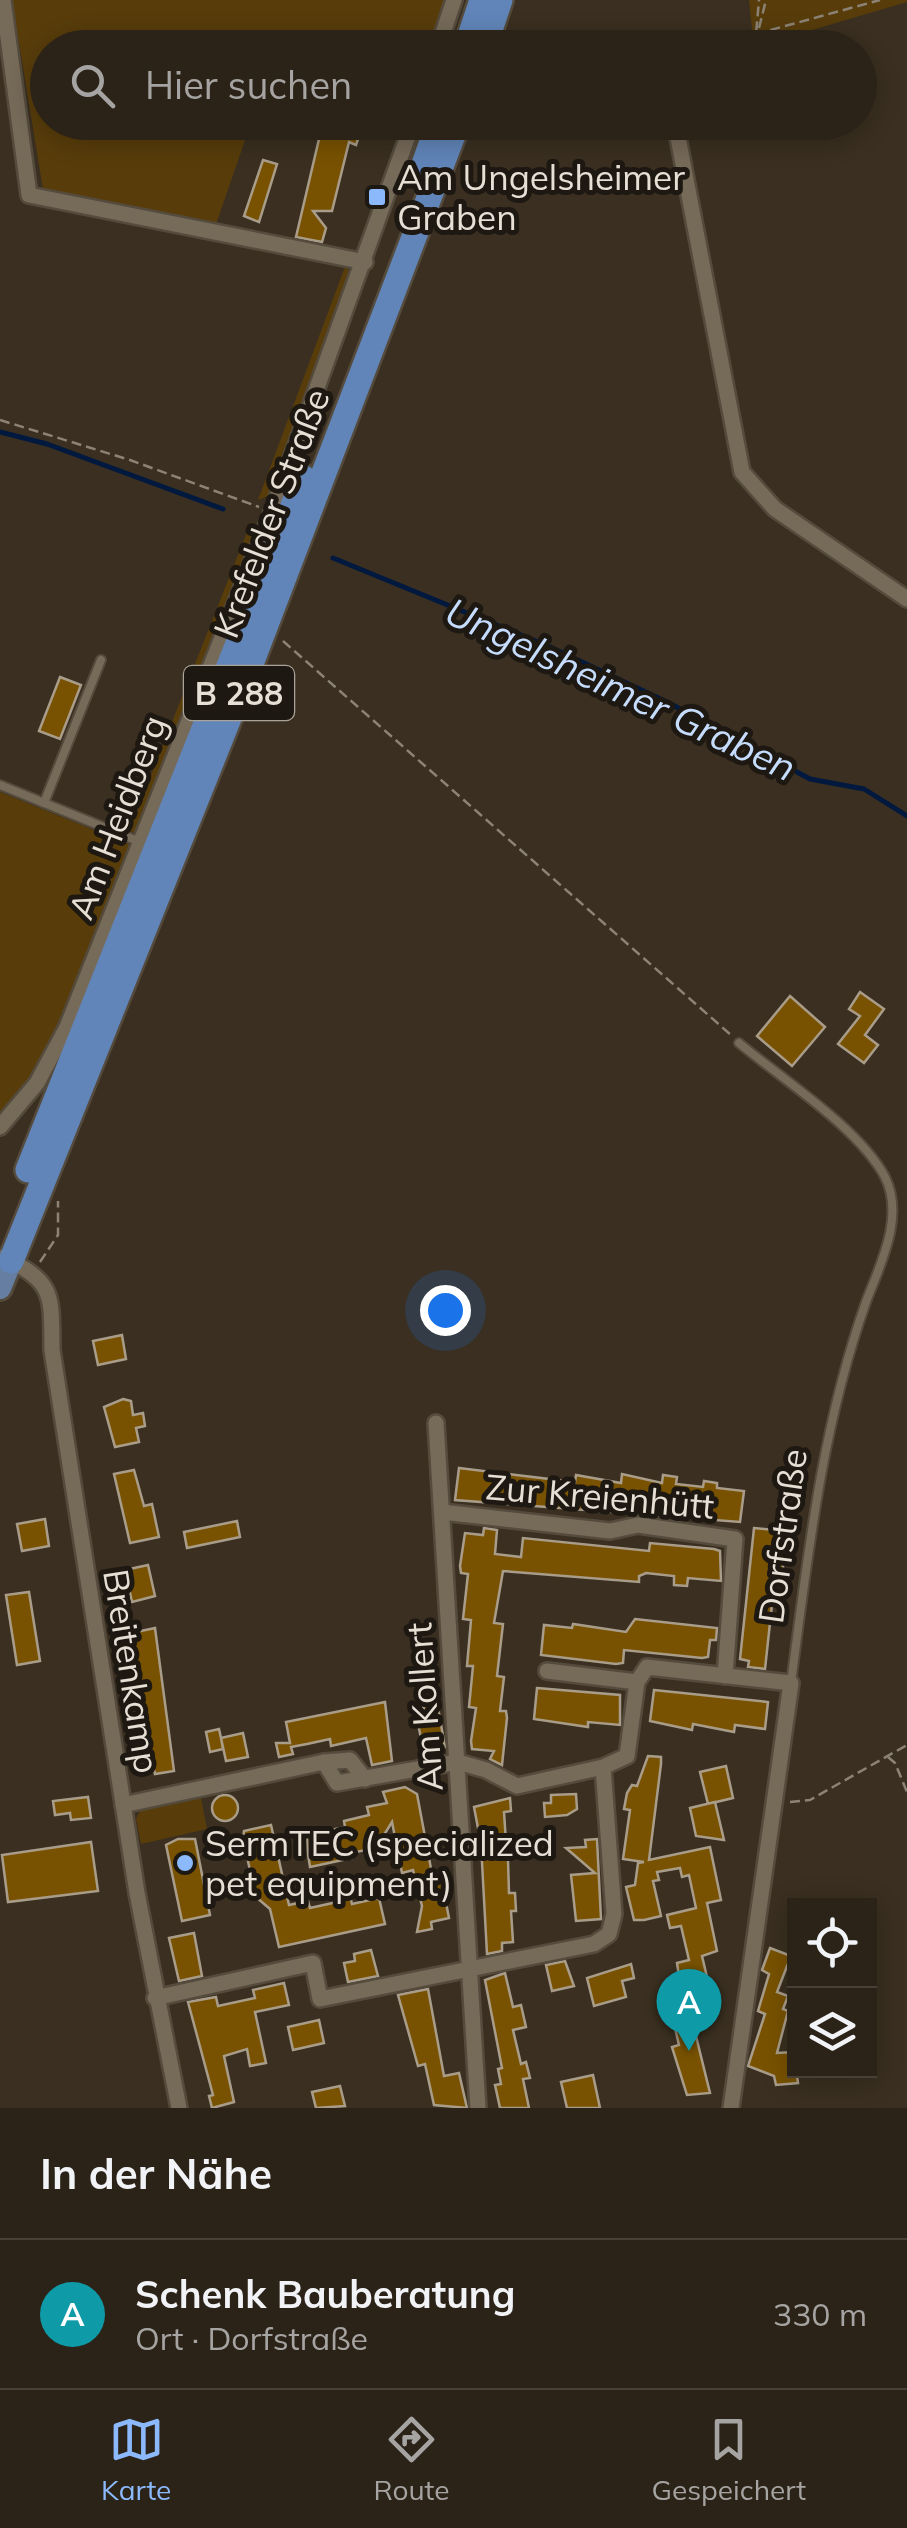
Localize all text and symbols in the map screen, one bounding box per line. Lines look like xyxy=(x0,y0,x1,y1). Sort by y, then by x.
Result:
search box xyxy=(30,30,877,140)
icon: search xyxy=(65,58,120,113)
text: Hier suchen xyxy=(145,61,352,109)
place label: Am Ungelsheimer Graben xyxy=(397,155,685,239)
marker: Am Ungelsheimer Graben xyxy=(366,186,388,208)
street label: Krefelder Straße xyxy=(203,382,339,644)
water label: Ungelsheimer Graben xyxy=(438,587,804,791)
road number: B 288 xyxy=(184,666,294,720)
street label: Am Heidberg xyxy=(58,709,176,925)
your location xyxy=(420,1285,471,1336)
street label: Dorfstraße xyxy=(748,1446,816,1626)
street label: Zur Kreienhütt xyxy=(484,1464,716,1528)
street label: Breitenkamp xyxy=(94,1566,170,1776)
street label: Am Kollert xyxy=(396,1621,452,1793)
place label: SermTEC (specialized pet equipment) xyxy=(205,1821,554,1905)
marker: SermTEC (specialized pet equipment) xyxy=(174,1852,196,1874)
map controls xyxy=(787,1898,877,2078)
button: locate xyxy=(787,1898,877,1988)
pin: A xyxy=(656,1968,722,2051)
button: layers xyxy=(787,1988,877,2078)
text: In der Nähe xyxy=(40,2147,272,2200)
text: Schenk Bauberatung xyxy=(135,2270,515,2318)
text: A xyxy=(60,2294,85,2334)
text: 330 m xyxy=(773,2294,867,2334)
text: Ort · Dorfstraße xyxy=(135,2318,368,2358)
tab: Karte xyxy=(101,2412,171,2507)
tab: Route xyxy=(373,2412,449,2507)
tab: Gespeichert xyxy=(651,2412,806,2507)

